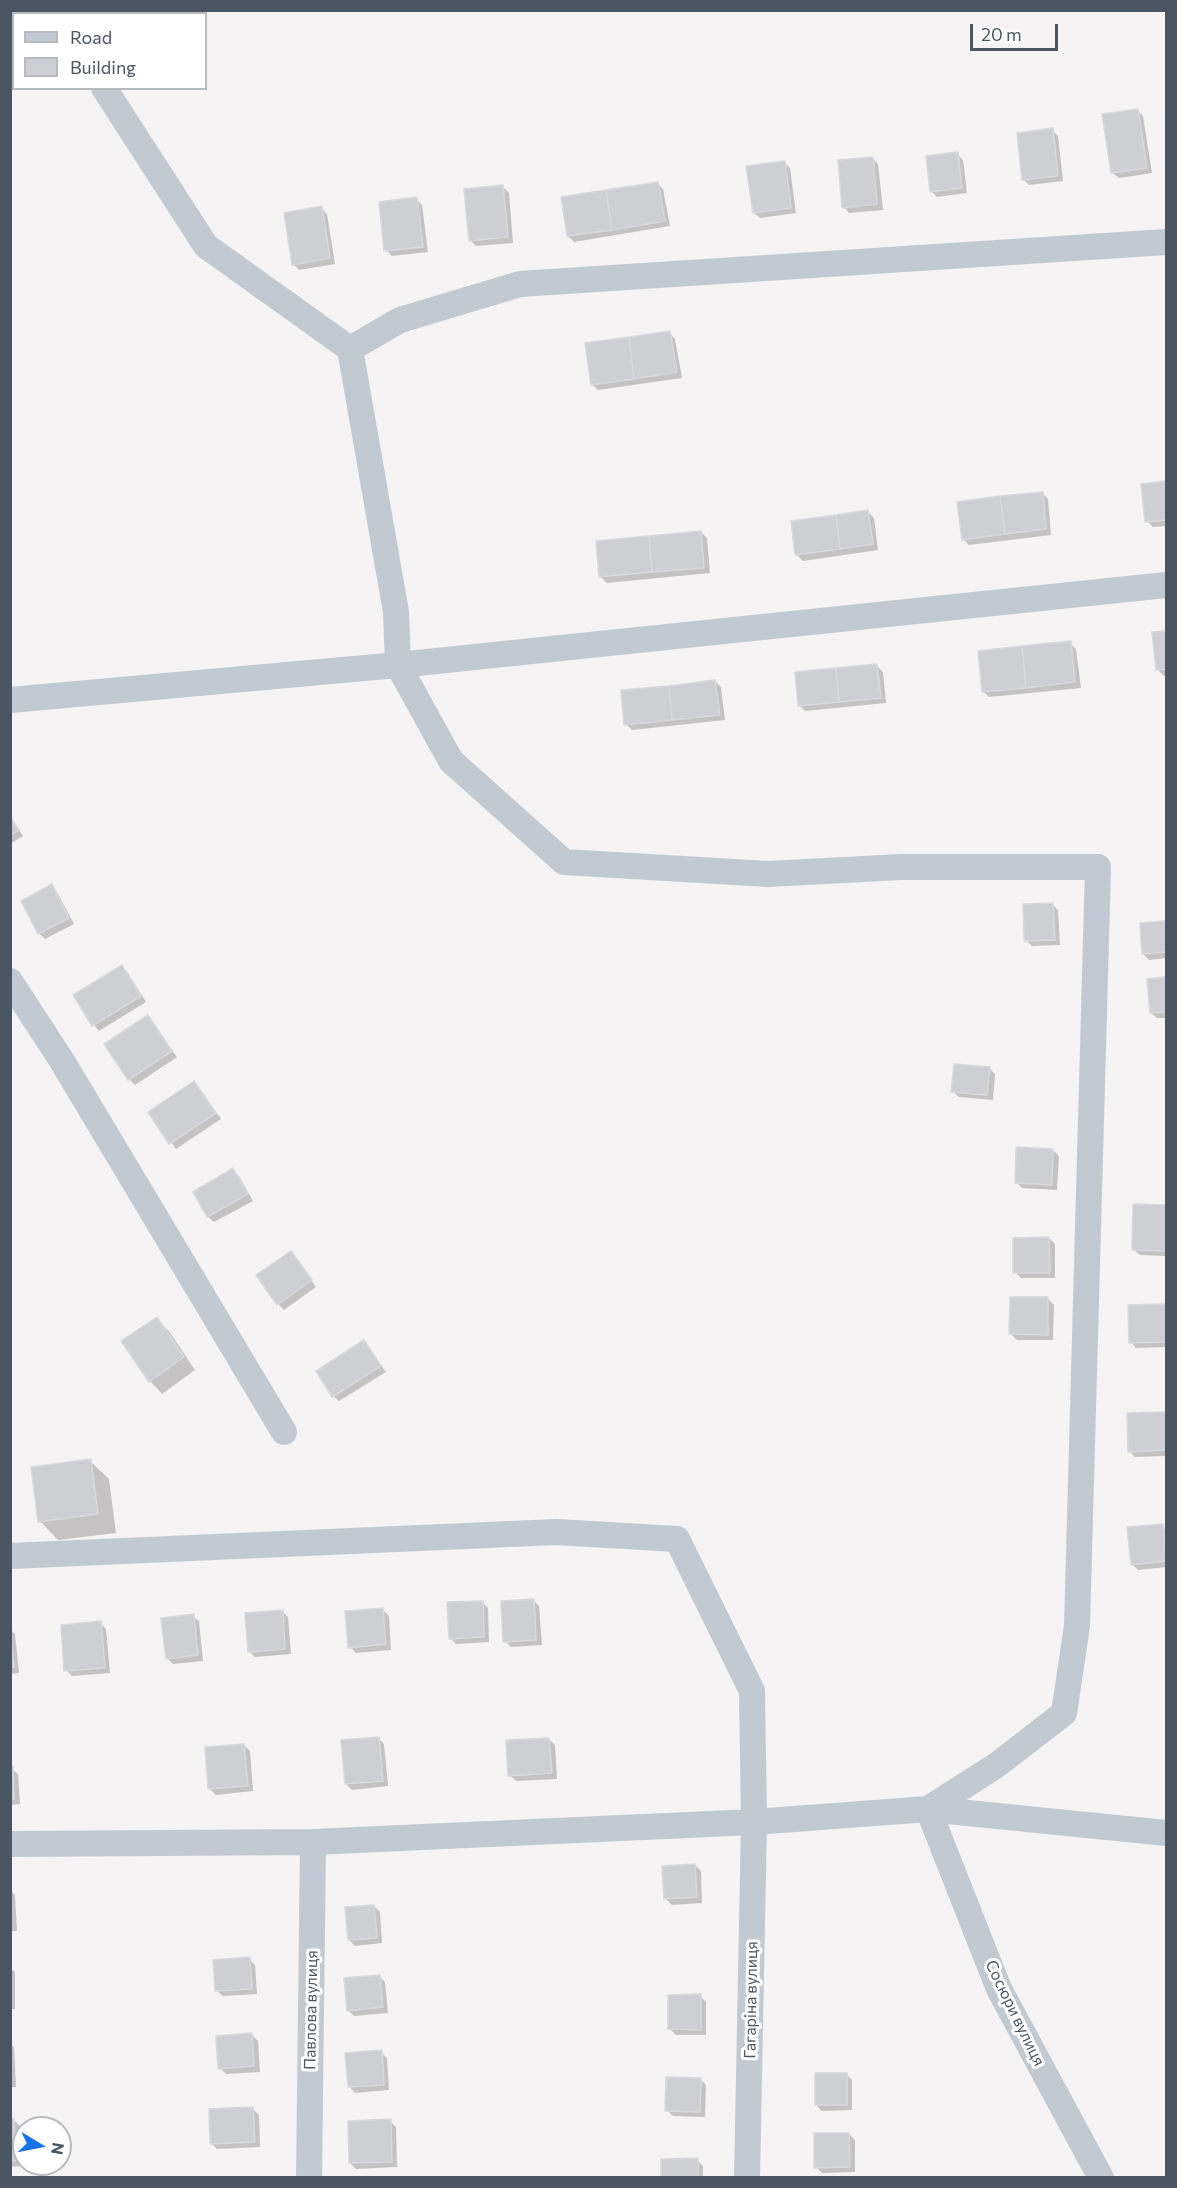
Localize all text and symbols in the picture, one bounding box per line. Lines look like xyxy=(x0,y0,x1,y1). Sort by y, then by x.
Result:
legend xyxy=(12,12,207,90)
scale bar xyxy=(973,12,1062,50)
text: 20 m xyxy=(981,23,1022,45)
text: Road xyxy=(70,26,112,48)
text: Building xyxy=(70,56,136,78)
street label: Гагаріна вулиця xyxy=(740,1941,762,2059)
street label: Павлова вулиця xyxy=(300,1950,322,2070)
street label: Сосюри вулиця xyxy=(981,1957,1049,2069)
north arrow xyxy=(12,2116,72,2176)
text: N xyxy=(48,2141,69,2156)

